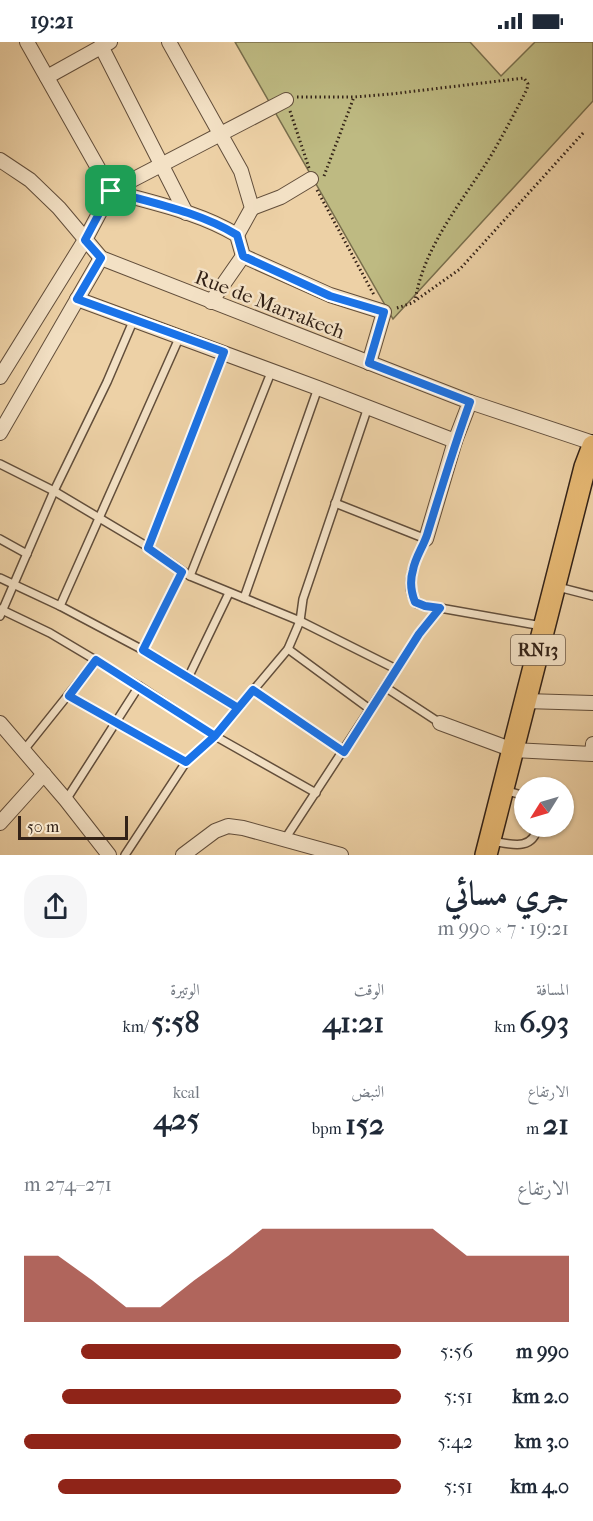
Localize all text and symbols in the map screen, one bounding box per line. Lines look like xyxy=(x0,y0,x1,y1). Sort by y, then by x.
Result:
text: 19:21 xyxy=(30,8,74,34)
pin xyxy=(85,165,136,216)
icon: arrive xyxy=(94,174,127,207)
street label: Rue de Marrakech xyxy=(192,265,349,344)
road number: RN13 xyxy=(511,635,565,665)
north arrow xyxy=(514,777,574,837)
map controls xyxy=(514,777,574,837)
scale bar xyxy=(18,813,128,840)
text: 50 m xyxy=(27,817,59,836)
button: share xyxy=(24,875,87,938)
text: جري مسائي xyxy=(444,875,569,914)
text: 19:21 · 7 × 990 m xyxy=(438,917,569,940)
text: الوتيرة xyxy=(170,980,200,999)
text: الوقت xyxy=(354,980,384,999)
text: المسافة xyxy=(536,980,569,999)
text: 5:58 xyxy=(151,1005,200,1040)
text: 41:21 xyxy=(323,1005,384,1040)
text: 6.93 xyxy=(519,1005,569,1040)
text: /km xyxy=(123,1017,151,1036)
text: km xyxy=(494,1017,519,1036)
text: النبض xyxy=(351,1082,384,1101)
text: الارتفاع xyxy=(527,1082,569,1101)
text: kcal xyxy=(173,1083,200,1102)
text: 425 xyxy=(154,1102,200,1137)
text: 152 xyxy=(345,1107,384,1142)
text: 21 xyxy=(543,1107,569,1142)
text: bpm xyxy=(312,1119,345,1138)
text: m xyxy=(526,1119,543,1138)
text: 271–274 m xyxy=(24,1173,112,1196)
text: الارتفاع xyxy=(517,1177,569,1200)
text: 5:56 xyxy=(440,1340,473,1363)
text: 990 m xyxy=(516,1340,569,1363)
text: 5:51 xyxy=(444,1385,473,1408)
text: 2.0 km xyxy=(513,1385,569,1408)
text: 5:42 xyxy=(437,1430,473,1453)
text: 3.0 km xyxy=(515,1430,569,1453)
text: 5:51 xyxy=(444,1475,473,1498)
text: 4.0 km xyxy=(511,1475,569,1498)

